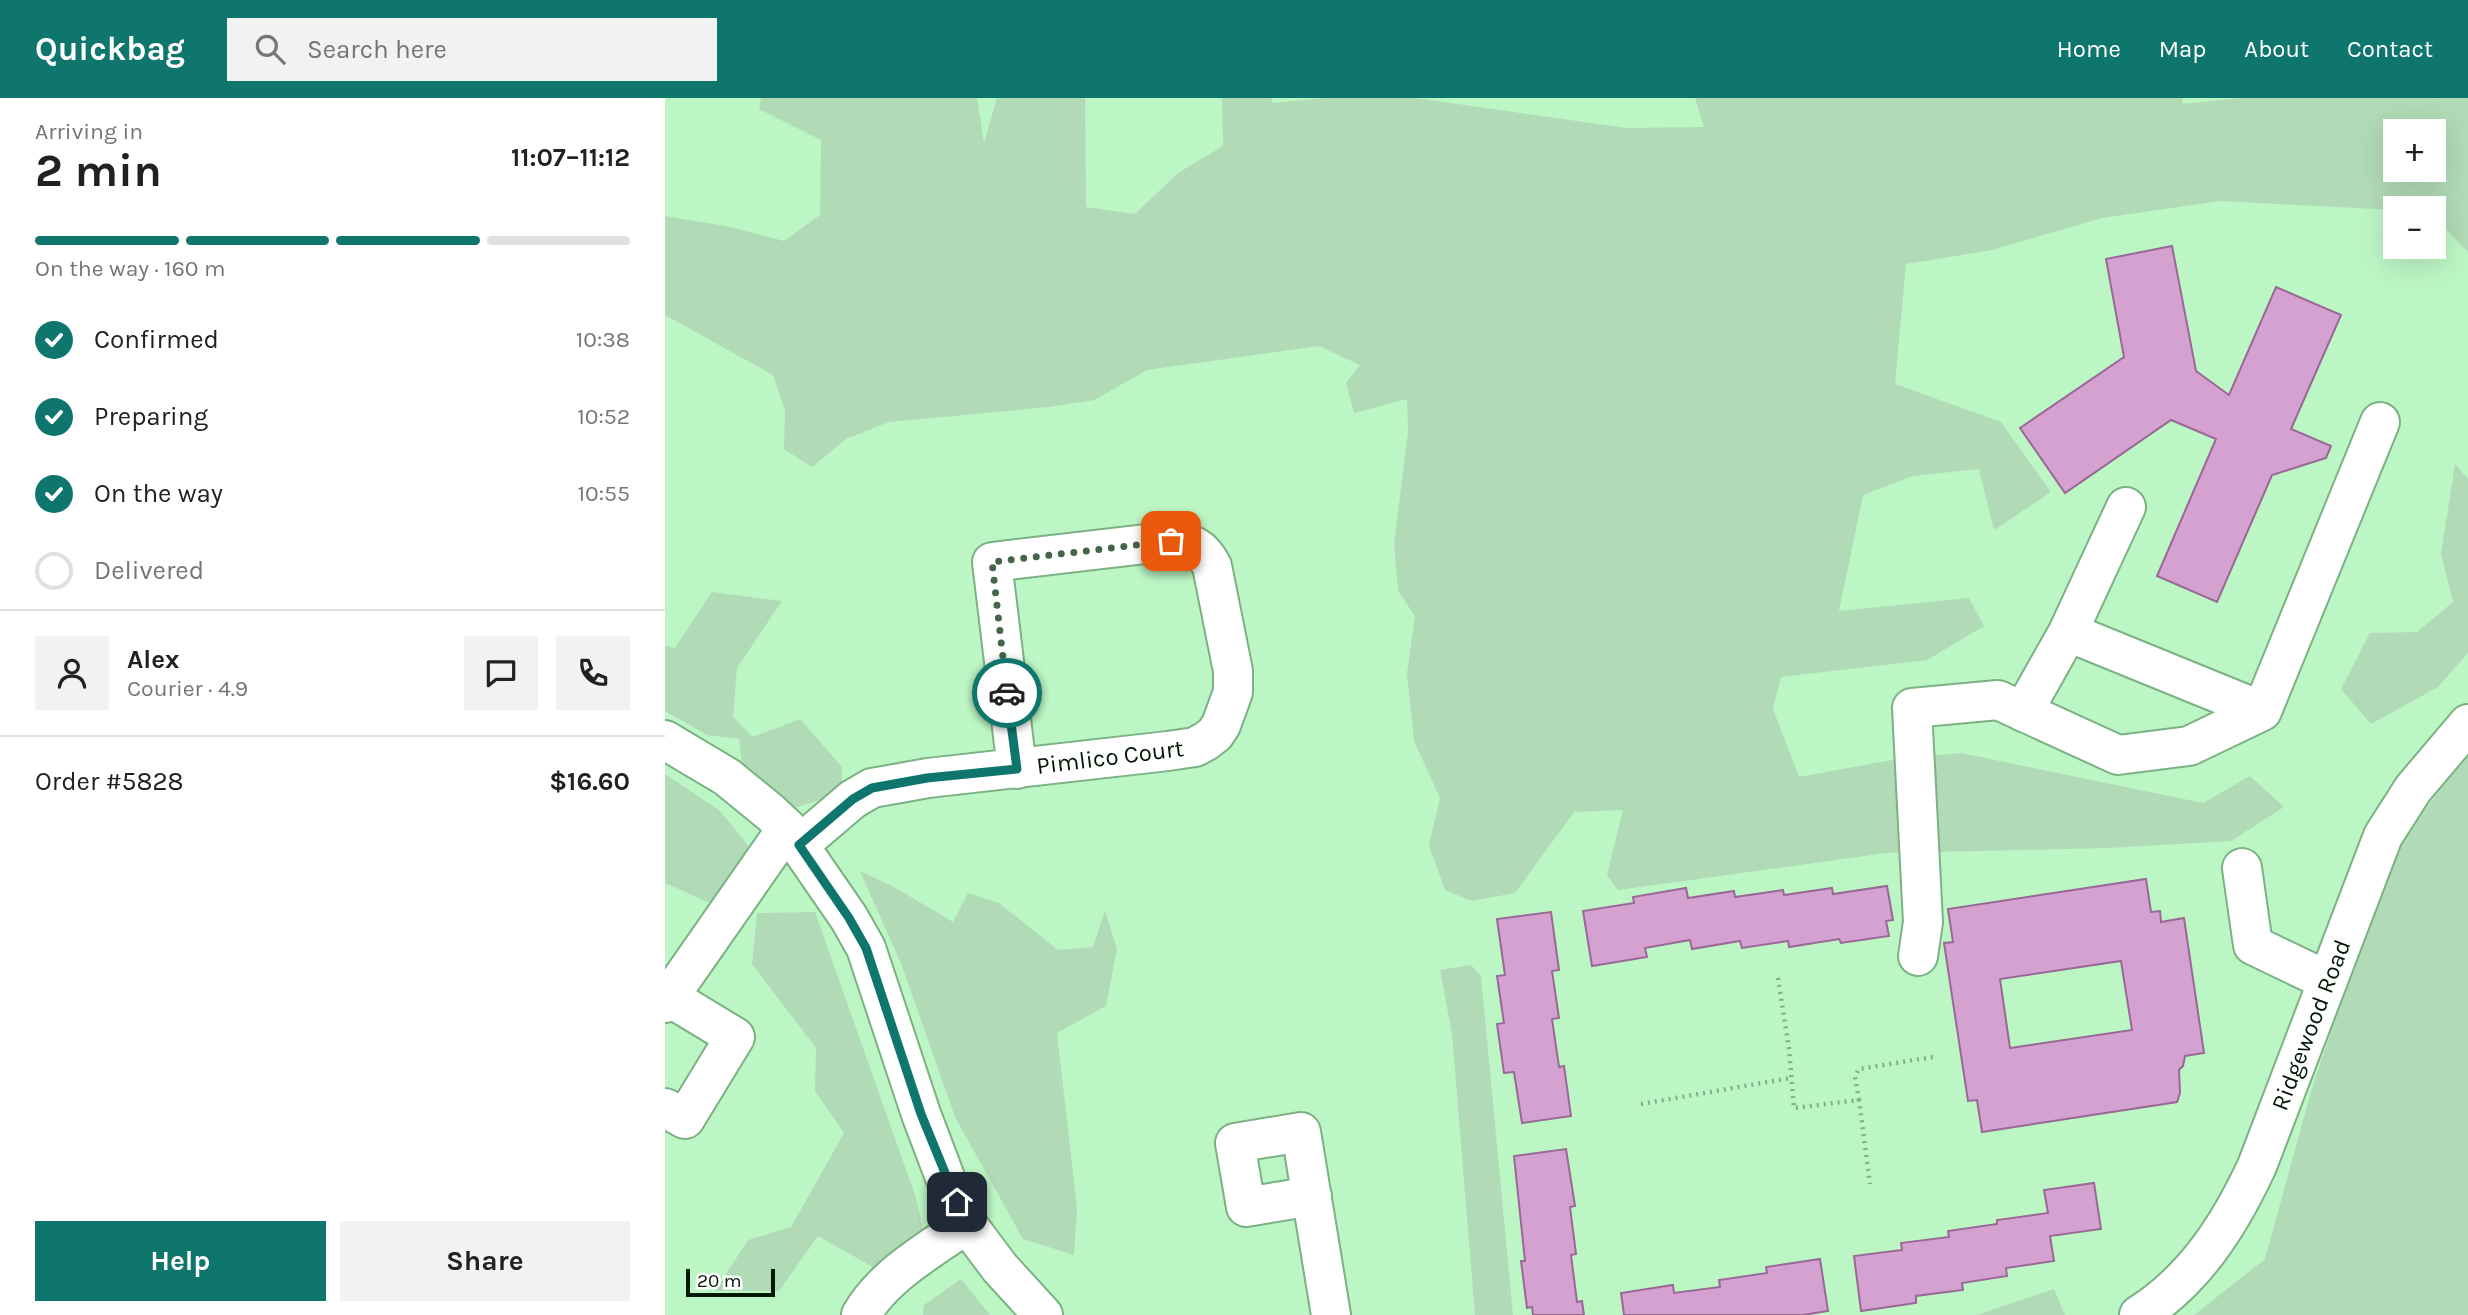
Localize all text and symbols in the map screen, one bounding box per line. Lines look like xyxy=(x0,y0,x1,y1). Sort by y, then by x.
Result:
search box xyxy=(227,18,717,81)
text: Quickbag xyxy=(35,30,185,68)
icon: search xyxy=(251,30,289,68)
text: Search here xyxy=(307,34,447,65)
text: Home xyxy=(2057,35,2121,63)
text: Map xyxy=(2159,35,2206,63)
text: About xyxy=(2244,35,2309,63)
text: Contact xyxy=(2347,35,2433,63)
text: Arriving in xyxy=(35,118,143,145)
map controls xyxy=(2383,119,2446,259)
button: + xyxy=(2383,119,2446,182)
text: 11:07–11:12 xyxy=(511,142,630,173)
text: 2 min xyxy=(35,144,162,198)
button: − xyxy=(2383,196,2446,259)
text: On the way · 160 m xyxy=(35,255,225,282)
icon: check xyxy=(35,321,73,359)
text: Confirmed xyxy=(94,324,219,355)
text: 10:38 xyxy=(576,326,630,353)
icon: check xyxy=(35,398,73,436)
text: Preparing xyxy=(94,401,208,432)
text: 10:52 xyxy=(577,403,630,430)
icon: check xyxy=(35,475,73,513)
text: On the way xyxy=(94,478,223,509)
text: 10:55 xyxy=(577,480,630,507)
pin xyxy=(1141,511,1201,571)
icon: bag xyxy=(1152,522,1190,560)
text: Delivered xyxy=(94,555,204,586)
button: person xyxy=(35,636,109,710)
button: chat xyxy=(464,636,538,710)
button: phone xyxy=(556,636,630,710)
text: Alex xyxy=(127,644,179,675)
courier xyxy=(972,658,1042,728)
icon: car xyxy=(988,674,1026,712)
text: Courier · 4.9 xyxy=(127,675,248,702)
street label: Pimlico Court xyxy=(1035,734,1185,780)
text: Order #5828 xyxy=(35,766,183,797)
text: $16.60 xyxy=(549,766,630,797)
street label: Ridgewood Road xyxy=(2266,936,2356,1114)
pin xyxy=(927,1172,987,1232)
icon: home xyxy=(938,1183,976,1221)
button: Help xyxy=(35,1221,326,1301)
button: Share xyxy=(340,1221,630,1301)
scale bar xyxy=(686,1266,775,1298)
text: 20 m xyxy=(697,1270,742,1292)

